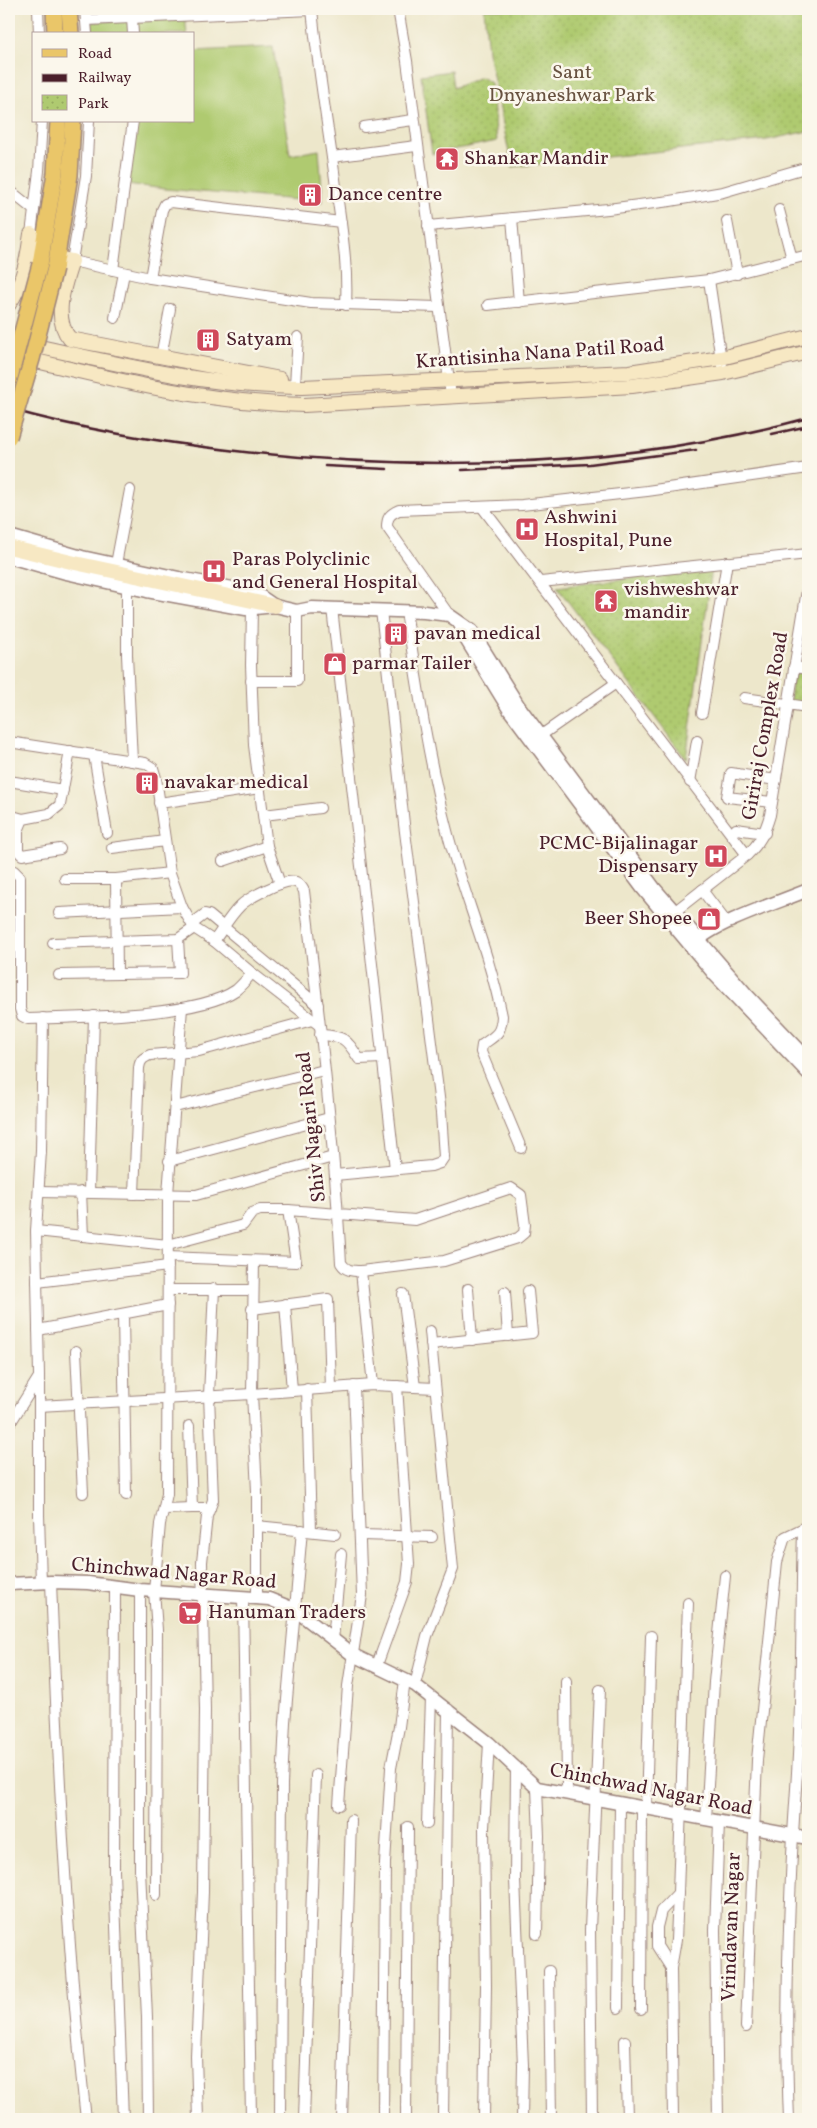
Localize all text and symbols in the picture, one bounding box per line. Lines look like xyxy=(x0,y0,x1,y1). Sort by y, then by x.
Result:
legend xyxy=(32,32,195,122)
text: Road xyxy=(78,44,112,65)
park label: Sant Dnyaneshwar Park xyxy=(489,59,655,110)
text: Railway xyxy=(78,68,131,89)
text: Park xyxy=(78,94,109,115)
place label: Shankar Mandir xyxy=(464,145,608,173)
temple icon: Shankar Mandir xyxy=(434,146,460,172)
place label: Dance centre xyxy=(328,181,442,209)
building icon: Dance centre xyxy=(297,182,323,208)
place label: Satyam xyxy=(226,326,292,354)
building icon: Satyam xyxy=(195,327,221,353)
street label: Krantisinha Nana Patil Road xyxy=(415,331,665,377)
place label: Ashwini Hospital, Pune xyxy=(544,504,672,555)
hospital icon: Ashwini Hospital, Pune xyxy=(514,516,540,542)
place label: Paras Polyclinic and General Hospital xyxy=(232,546,418,597)
hospital icon: Paras Polyclinic and General Hospital xyxy=(201,558,227,584)
place label: vishweshwar mandir xyxy=(624,576,739,627)
temple icon: vishweshwar mandir xyxy=(593,588,619,614)
place label: pavan medical xyxy=(414,620,541,648)
building icon: pavan medical xyxy=(383,621,409,647)
street label: Giriraj Complex Road xyxy=(736,630,796,822)
place label: parmar Tailer xyxy=(352,650,472,678)
shop icon: parmar Tailer xyxy=(322,651,348,677)
place label: navakar medical xyxy=(164,769,308,797)
building icon: navakar medical xyxy=(134,770,160,796)
place label: PCMC-Bijalinagar Dispensary xyxy=(539,830,698,881)
hospital icon: PCMC-Bijalinagar Dispensary xyxy=(703,843,729,869)
place label: Beer Shopee xyxy=(584,905,692,933)
shop icon: Beer Shopee xyxy=(696,906,722,932)
street label: Shiv Nagari Road xyxy=(290,1050,334,1204)
street label: Chinchwad Nagar Road xyxy=(70,1551,278,1597)
place label: Hanuman Traders xyxy=(208,1599,366,1627)
supermarket icon: Hanuman Traders xyxy=(177,1600,203,1626)
street label: Chinchwad Nagar Road xyxy=(547,1757,755,1823)
street label: Vrindavan Nagar xyxy=(715,1852,749,2002)

